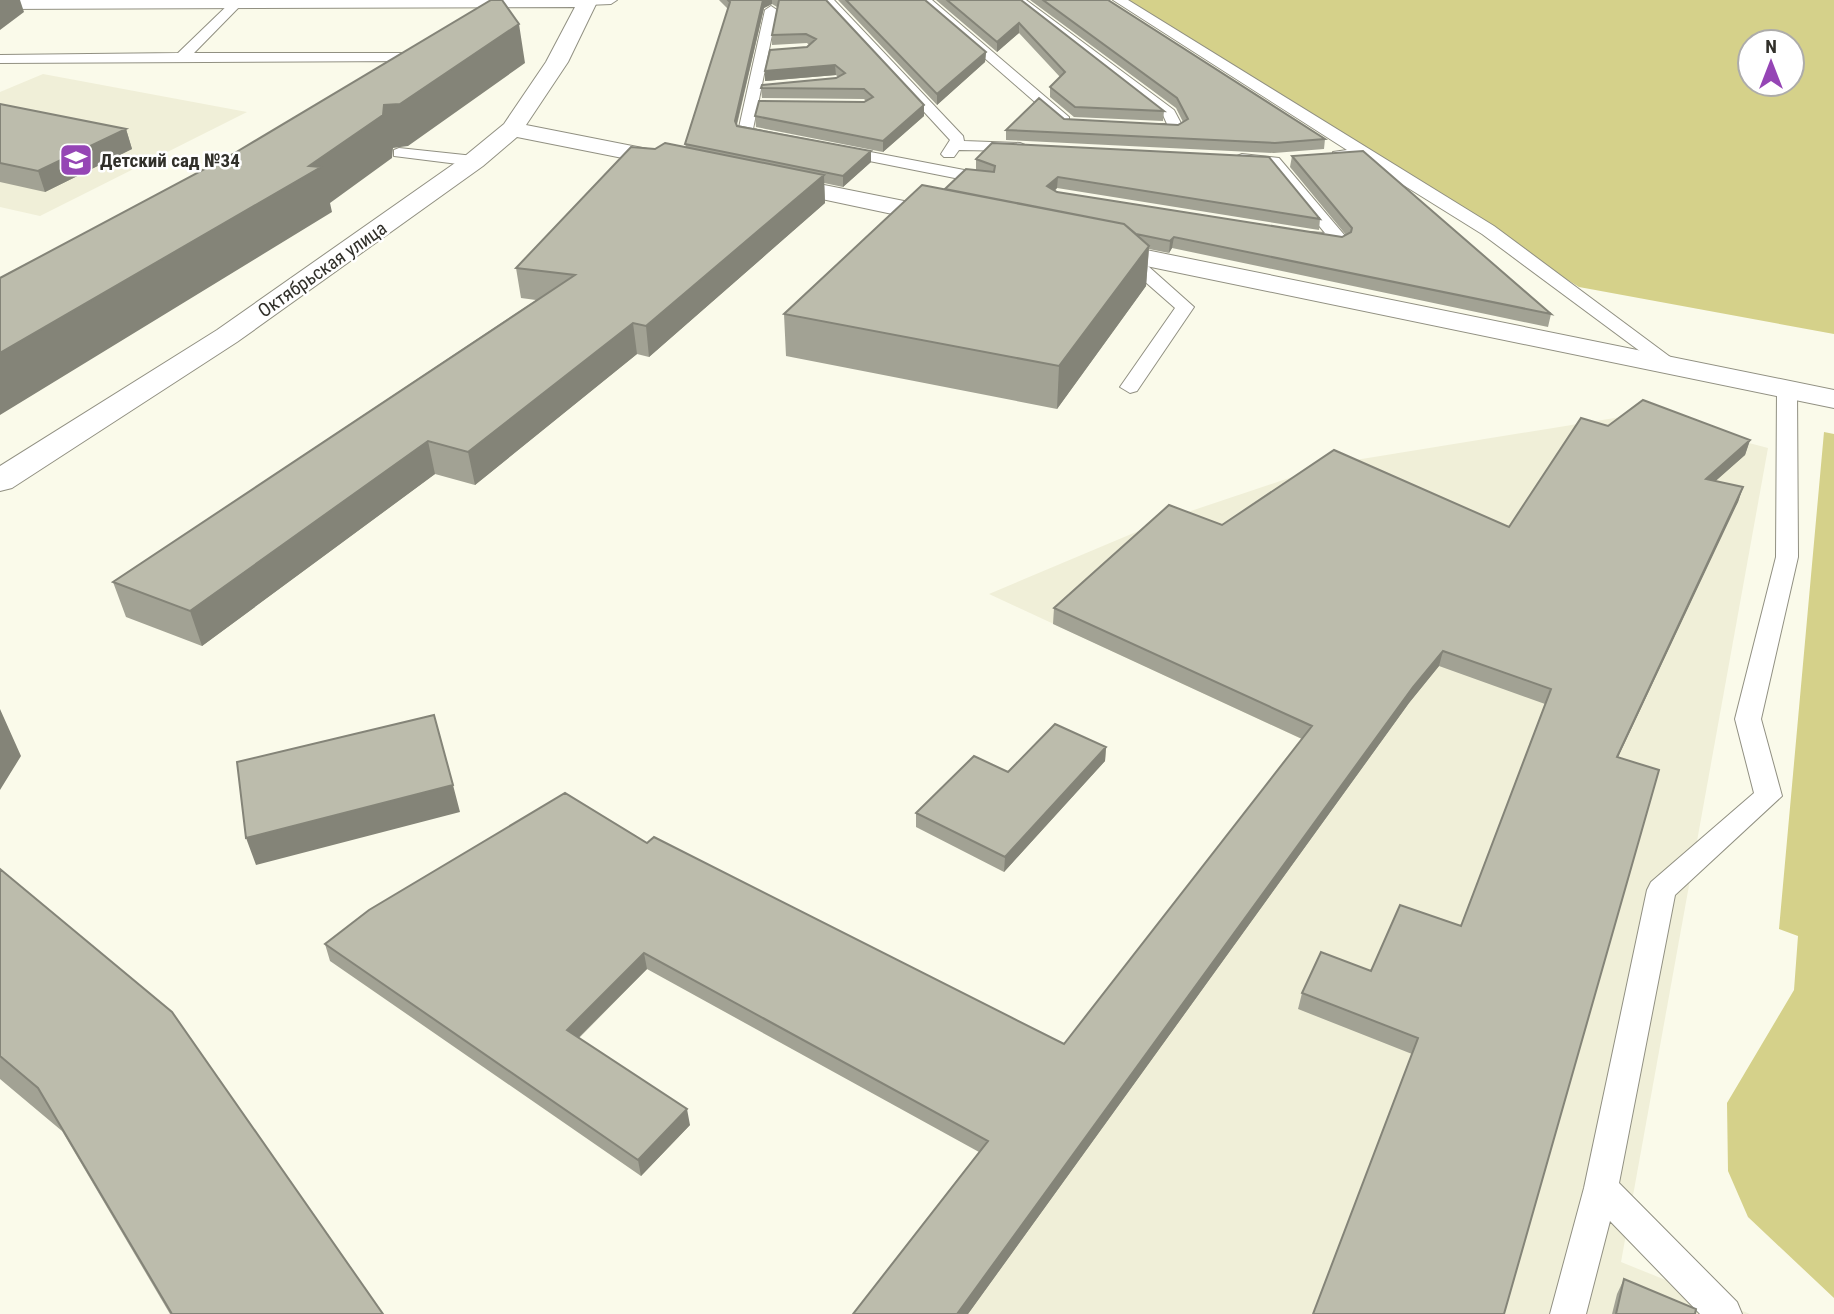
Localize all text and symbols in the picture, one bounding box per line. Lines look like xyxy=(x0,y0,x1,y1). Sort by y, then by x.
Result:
north arrow xyxy=(1736,28,1806,98)
text: N xyxy=(1765,35,1777,58)
school or university icon: Детский сад №34 xyxy=(57,141,95,179)
place label: Детский сад №34 xyxy=(100,149,240,172)
street label: Октябрьская улица xyxy=(254,216,391,322)

